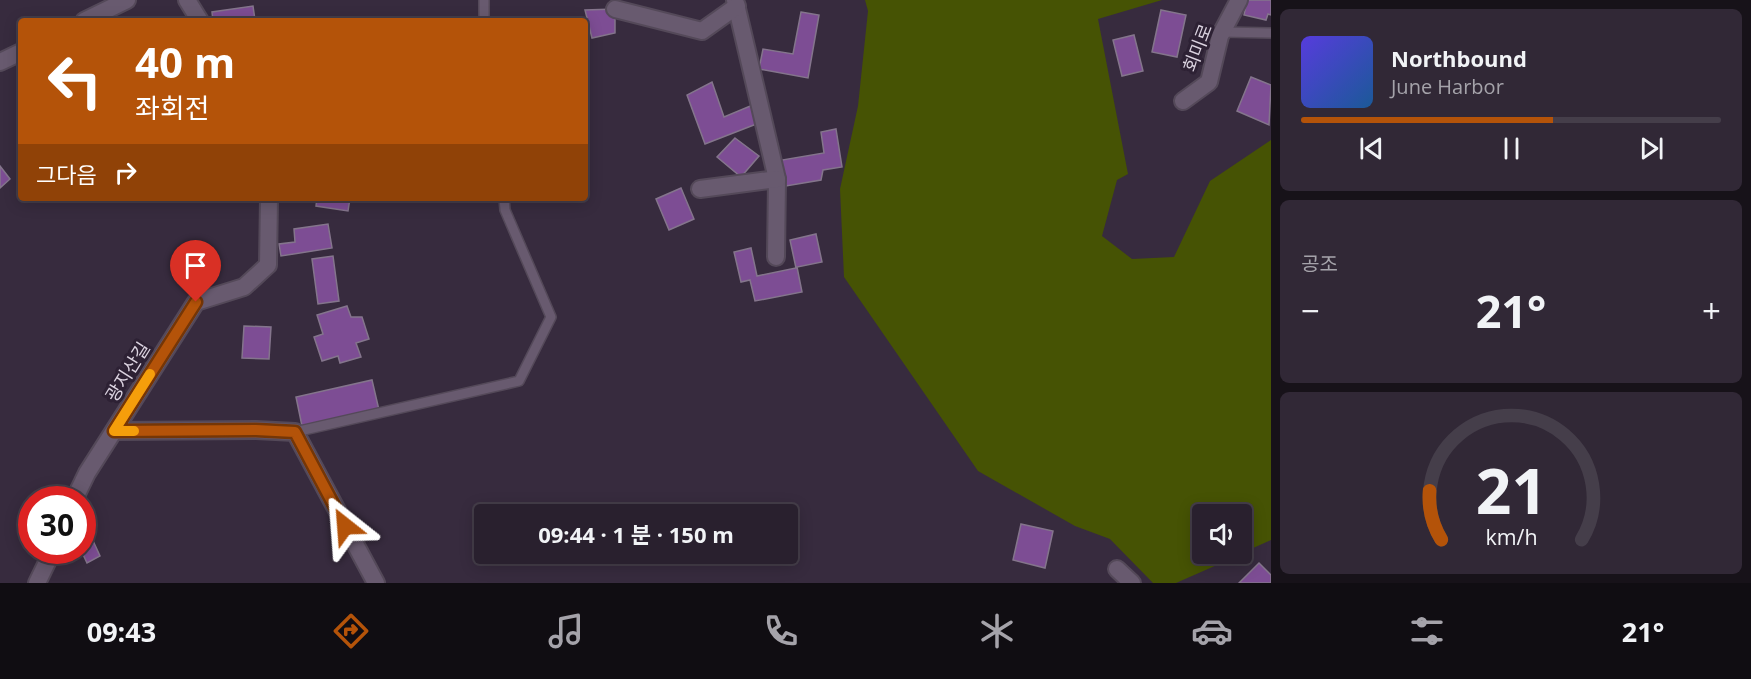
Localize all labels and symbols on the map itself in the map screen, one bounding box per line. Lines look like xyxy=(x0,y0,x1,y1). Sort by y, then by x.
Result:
street label: 회미로 xyxy=(1177,20,1217,75)
pin xyxy=(170,240,221,302)
street label: 광지산길 xyxy=(99,337,155,406)
speed limit sign: 30 xyxy=(18,486,96,564)
position arrow xyxy=(313,494,377,558)

